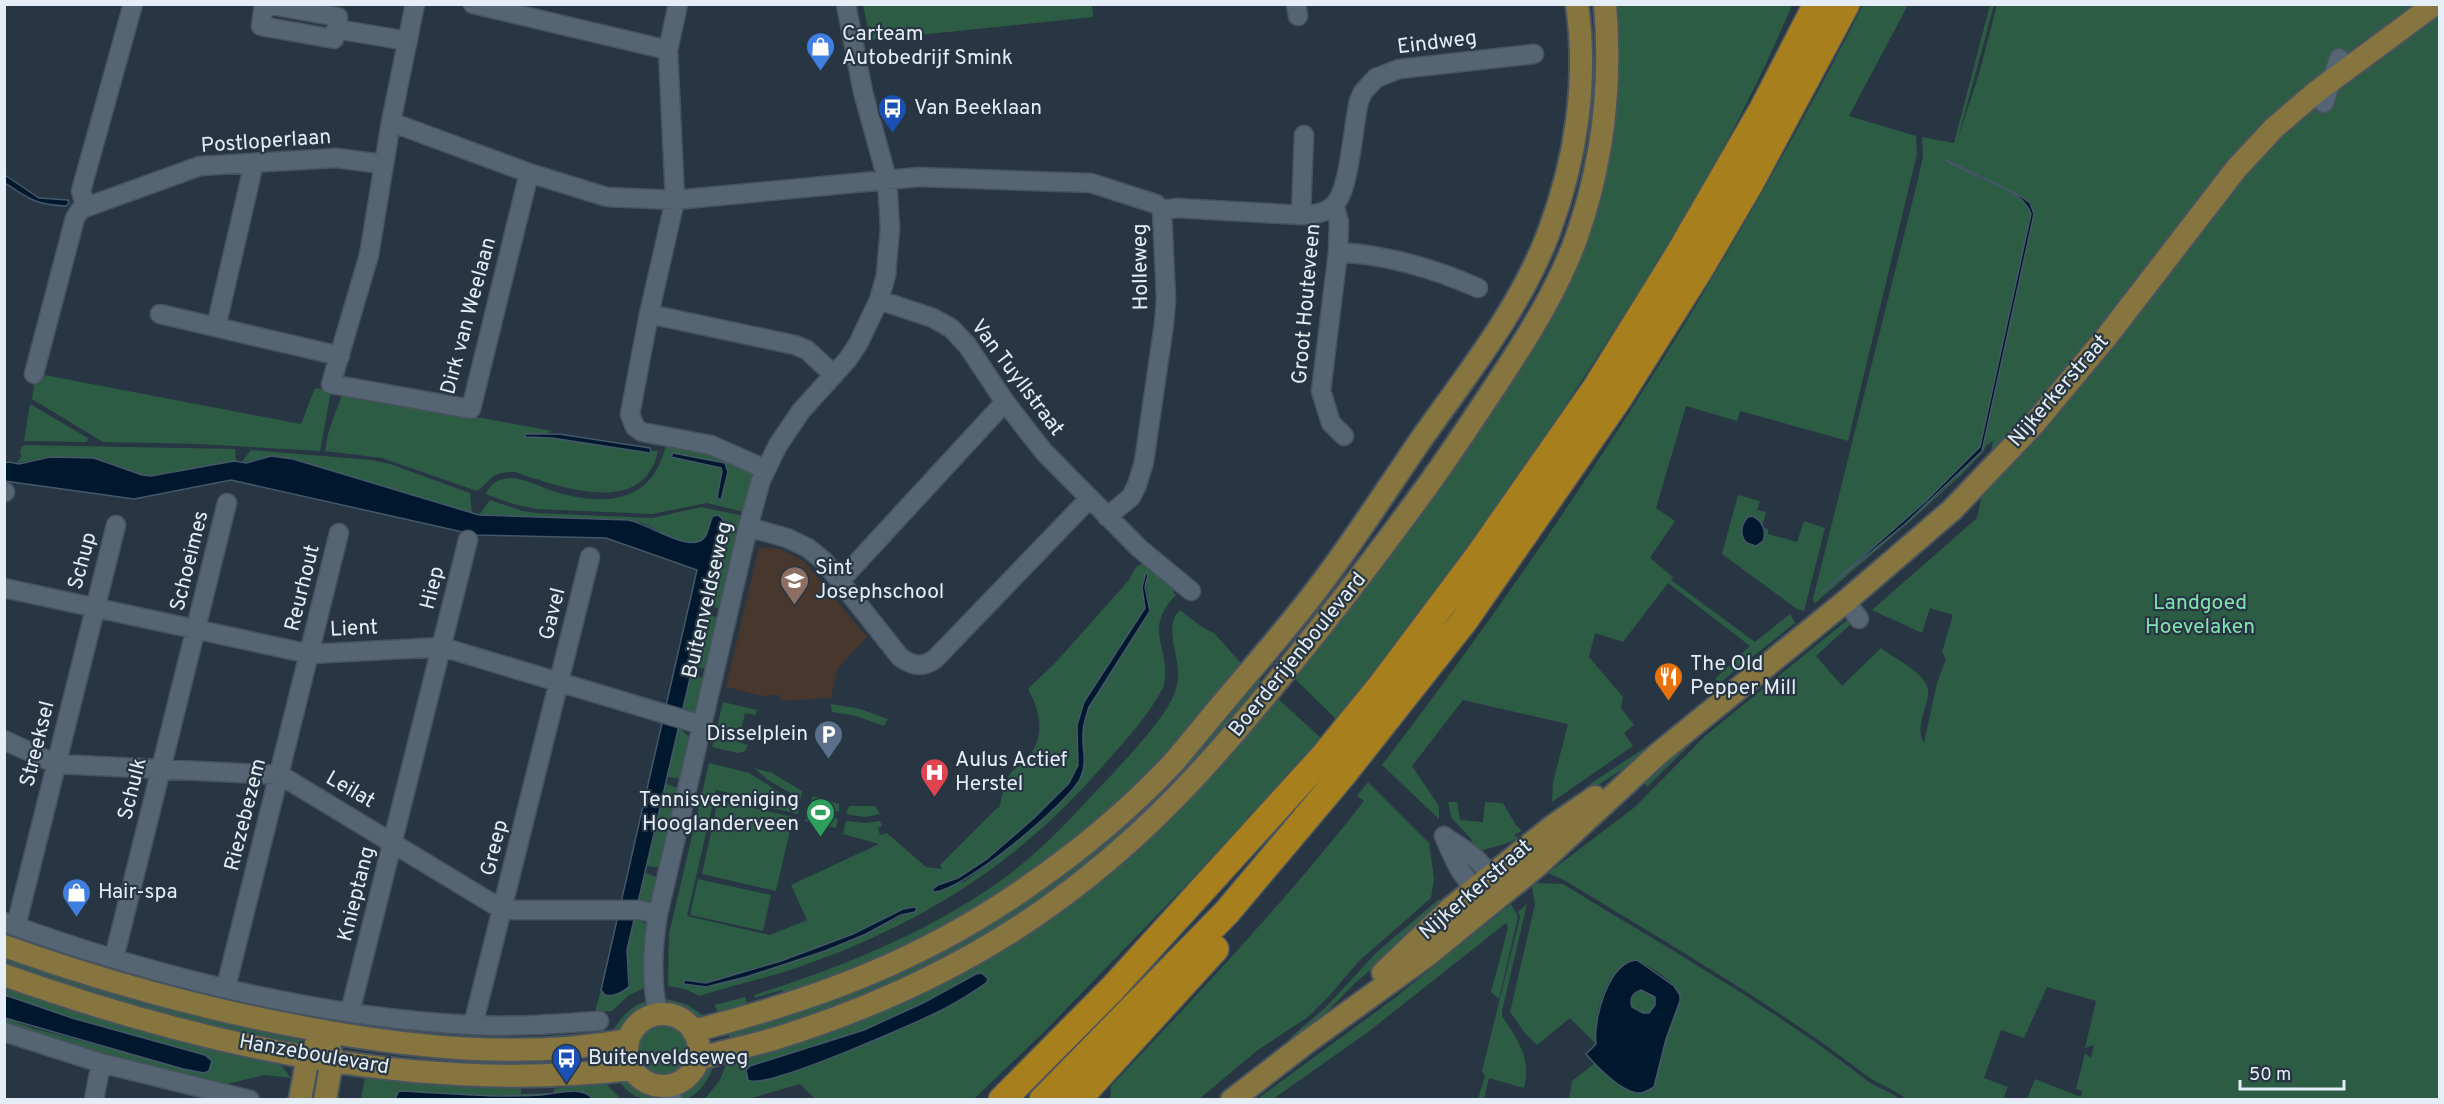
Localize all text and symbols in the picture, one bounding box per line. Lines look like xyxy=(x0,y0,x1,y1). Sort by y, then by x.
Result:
place label: Carteam Autobedrijf Smink xyxy=(842,21,1013,72)
street label: Eindweg xyxy=(1396,25,1478,61)
shop icon: Carteam Autobedrijf Smink xyxy=(805,30,837,72)
bus stop icon: Van Beeklaan xyxy=(877,92,909,134)
place label: Van Beeklaan xyxy=(914,95,1042,122)
street label: Postloperlaan xyxy=(200,124,332,160)
street label: Holleweg xyxy=(1127,223,1155,311)
street label: Groot Houteveen xyxy=(1287,223,1327,385)
street label: Dirk van Weelaan xyxy=(435,234,503,398)
street label: Van Tuyllstraat xyxy=(964,314,1070,442)
street label: Nijkerkerstraat xyxy=(2003,329,2115,453)
street label: Schoeimes xyxy=(164,508,216,614)
street label: Buitenveldseweg xyxy=(677,519,739,681)
street label: Schup xyxy=(62,529,104,593)
street label: Reurhout xyxy=(279,542,327,634)
place label: Sint Josephschool xyxy=(815,555,944,606)
street label: Hiep xyxy=(415,564,451,612)
school or university icon: Sint Josephschool xyxy=(778,564,810,606)
street label: Boerderijenboulevard xyxy=(1223,567,1373,743)
street label: Gavel xyxy=(534,585,572,643)
park label: Landgoed Hoevelaken xyxy=(2145,590,2255,641)
street label: Lient xyxy=(329,614,379,644)
place label: The Old Pepper Mill xyxy=(1690,651,1797,702)
restaurant icon: The Old Pepper Mill xyxy=(1653,660,1685,702)
street label: Streeksel xyxy=(14,698,62,790)
parking icon: Disselplein xyxy=(813,718,845,760)
place label: Disselplein xyxy=(706,721,808,748)
place label: Aulus Actief Herstel xyxy=(955,747,1067,798)
street label: Schulk xyxy=(112,755,154,823)
street label: Riezebezem xyxy=(219,756,273,874)
hospital icon: Aulus Actief Herstel xyxy=(918,756,950,798)
street label: Leilat xyxy=(320,765,380,815)
place label: Tennisvereniging Hooglanderveen xyxy=(639,787,799,838)
sports icon: Tennisvereniging Hooglanderveen xyxy=(804,796,836,838)
street label: Greep xyxy=(475,817,515,879)
street label: Nijkerkerstraat xyxy=(1414,834,1538,946)
street label: Knieptang xyxy=(332,844,382,944)
shop icon: Hair-spa xyxy=(61,876,93,918)
place label: Hair-spa xyxy=(98,879,178,906)
street label: Hanzeboulevard xyxy=(237,1029,391,1081)
bus stop icon: Buitenveldseweg xyxy=(551,1042,583,1084)
place label: Buitenveldseweg xyxy=(588,1045,748,1072)
scale bar xyxy=(2240,1053,2344,1091)
text: 50 m xyxy=(2249,1064,2291,1087)

